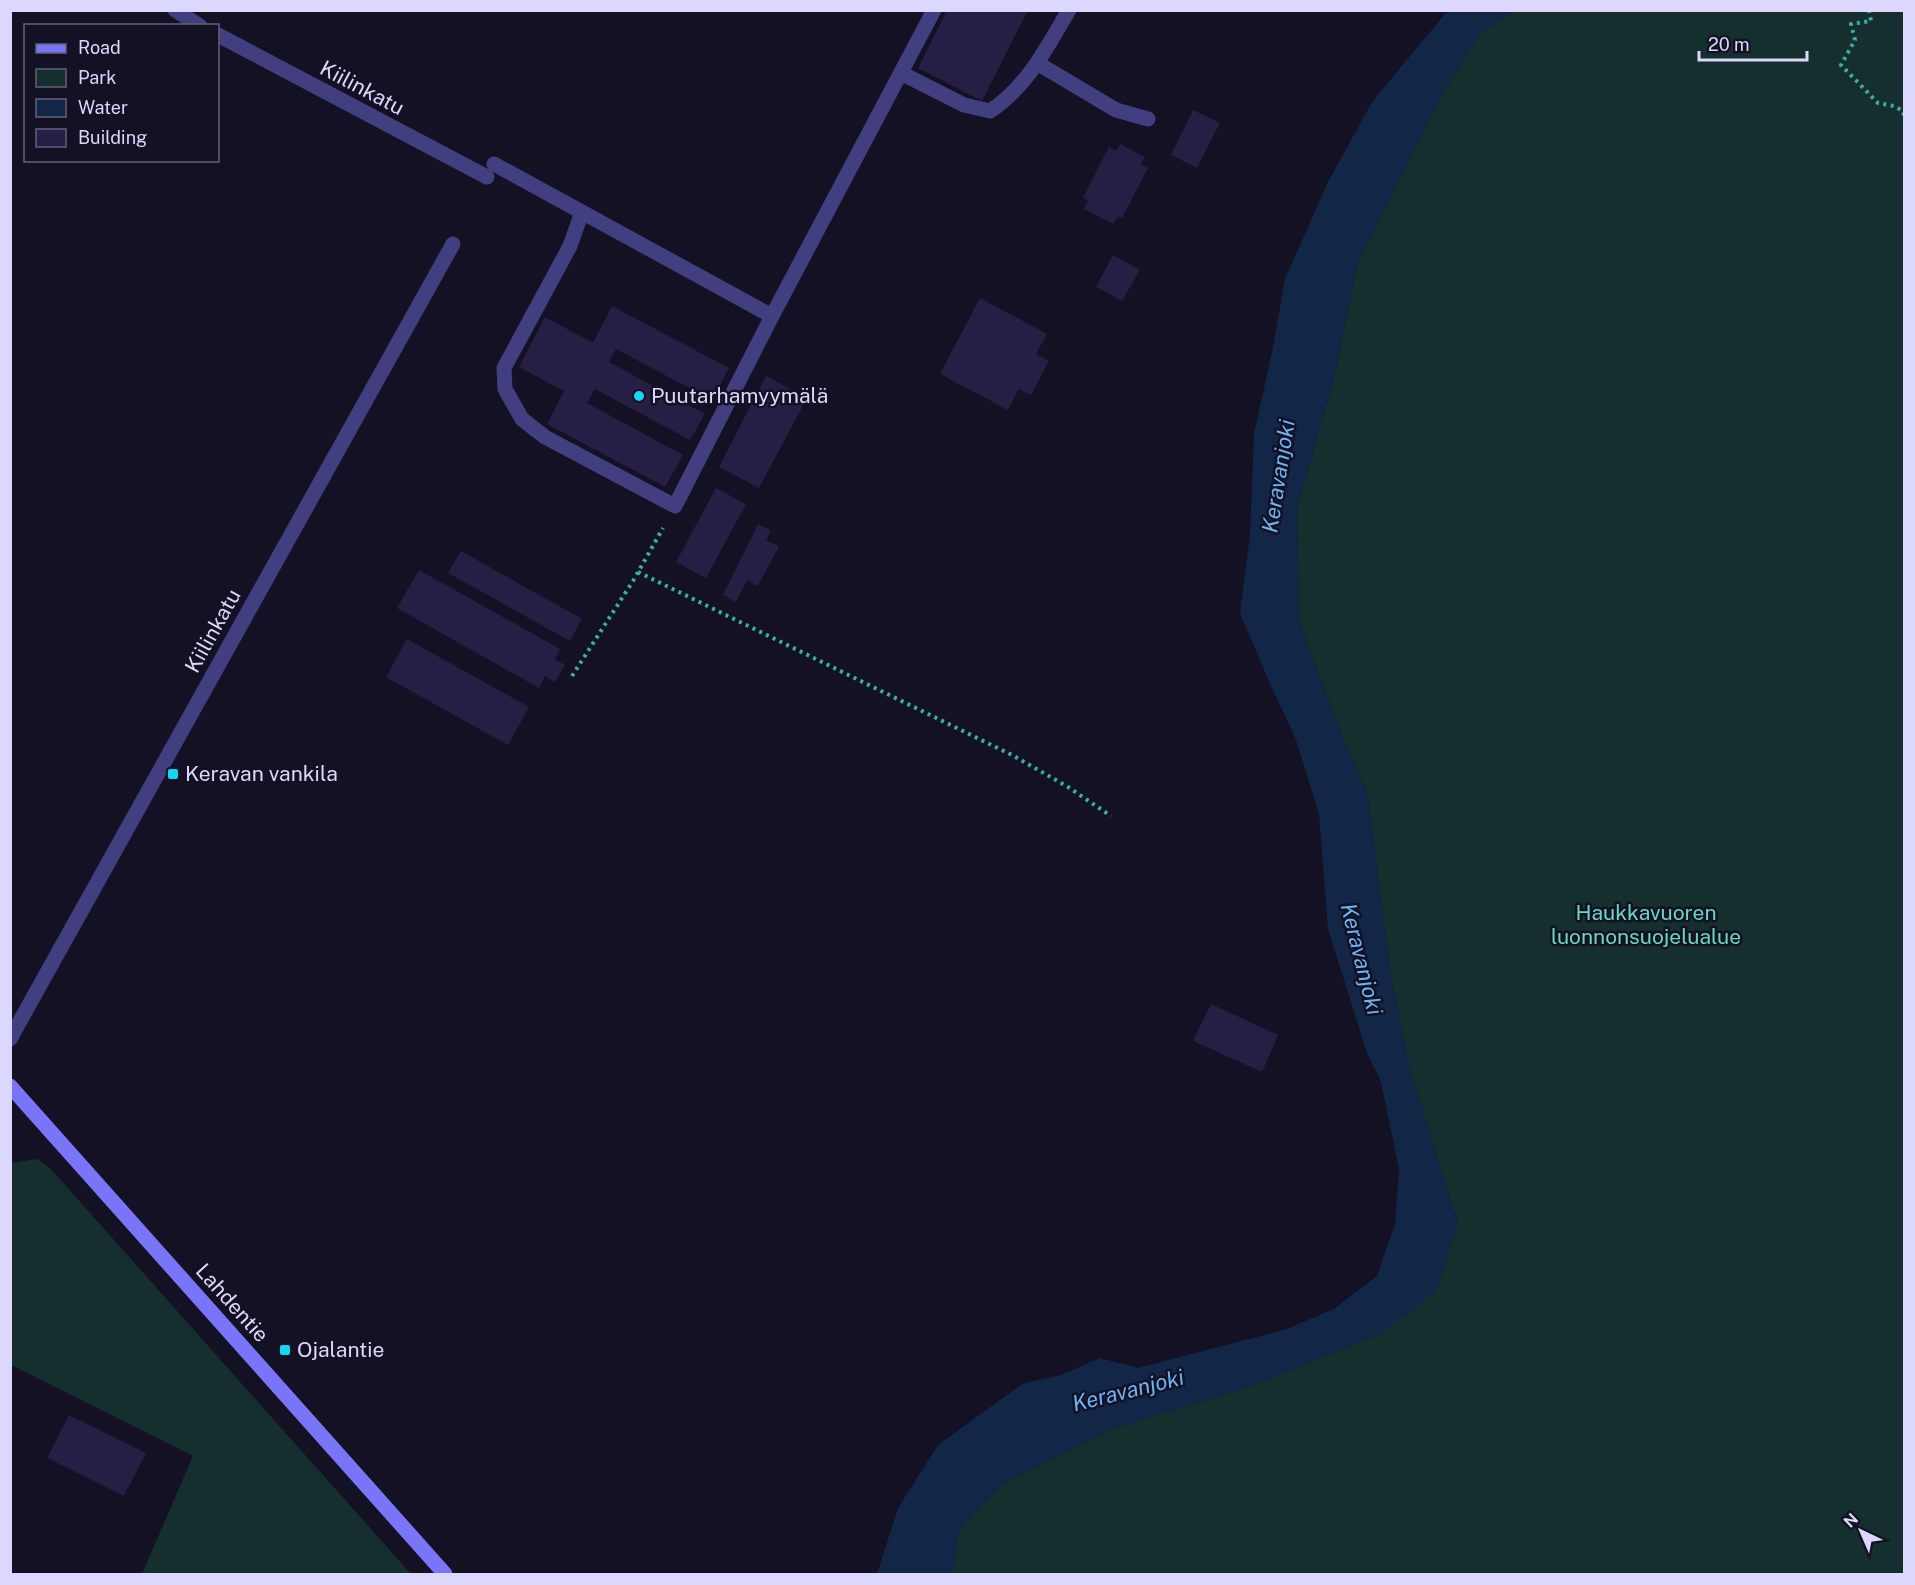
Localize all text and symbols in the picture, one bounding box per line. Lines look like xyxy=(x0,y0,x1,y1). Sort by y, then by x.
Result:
legend xyxy=(24,24,219,162)
scale bar xyxy=(1699,24,1807,62)
text: 20 m xyxy=(1708,34,1750,55)
text: Road xyxy=(78,37,121,58)
street label: Kiilinkatu xyxy=(316,55,409,120)
text: Park xyxy=(78,67,116,88)
text: Water xyxy=(78,97,128,118)
text: Building xyxy=(78,127,147,148)
place label: Puutarhamyymälä xyxy=(651,383,828,408)
marker: Puutarhamyymälä xyxy=(632,389,646,403)
water label: Keravanjoki xyxy=(1256,417,1300,534)
street label: Kiilinkatu xyxy=(179,585,246,677)
place label: Keravan vankila xyxy=(185,761,338,786)
marker: Keravan vankila xyxy=(166,767,180,781)
water label: Keravanjoki xyxy=(1336,900,1389,1018)
park label: Haukkavuoren luonnonsuojelualue xyxy=(1551,900,1741,949)
street label: Lahdentie xyxy=(191,1258,274,1347)
place label: Ojalantie xyxy=(297,1337,384,1362)
marker: Ojalantie xyxy=(278,1343,292,1357)
water label: Keravanjoki xyxy=(1069,1363,1187,1416)
north arrow xyxy=(1831,1501,1891,1561)
text: N xyxy=(1840,1509,1862,1532)

